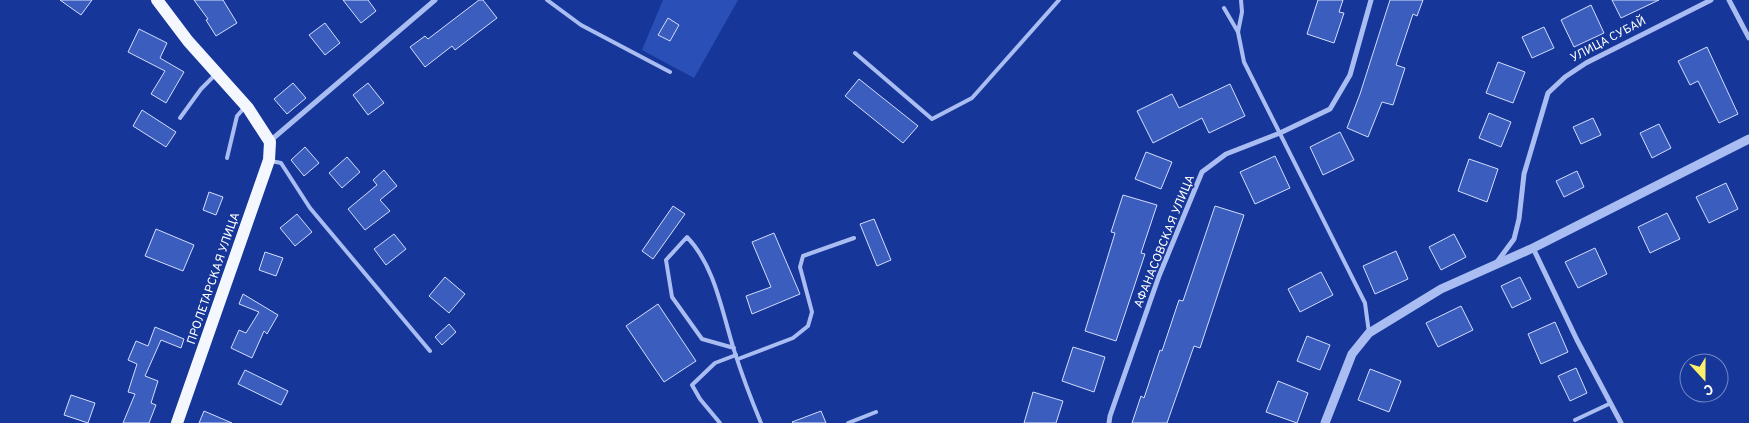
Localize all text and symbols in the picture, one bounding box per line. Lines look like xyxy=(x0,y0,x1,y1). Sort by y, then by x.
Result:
street label: УЛИЦА СУБАЙ xyxy=(1568,13,1649,67)
street label: АФАНАСОВСКАЯ УЛИЦА xyxy=(1131,172,1199,310)
street label: ПРОЛЕТАРСКАЯ УЛИЦА xyxy=(184,210,244,347)
north arrow xyxy=(1679,353,1729,403)
text: С xyxy=(1701,379,1715,398)

